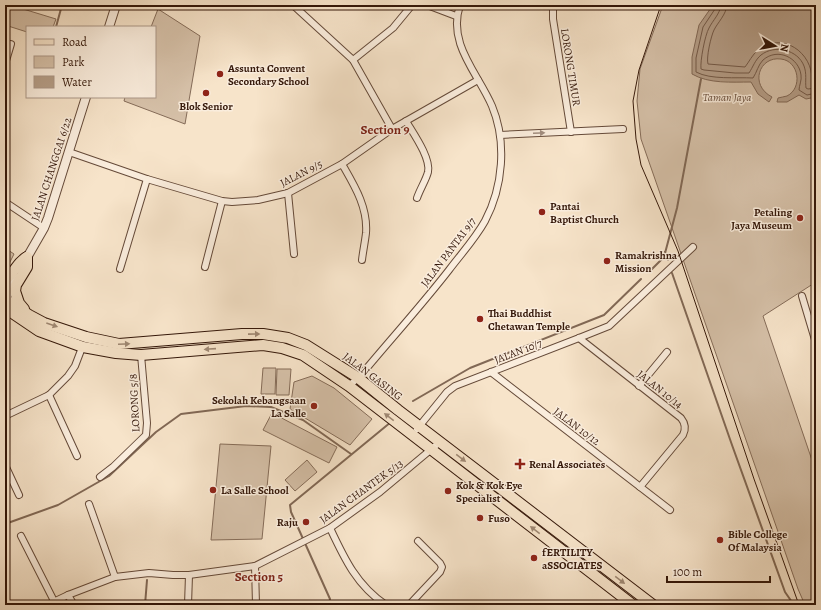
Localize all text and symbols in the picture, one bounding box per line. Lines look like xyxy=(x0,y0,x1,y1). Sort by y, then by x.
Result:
legend xyxy=(26,26,156,98)
north arrow xyxy=(755,26,795,66)
street label: LORONG TIMUR xyxy=(557,27,584,107)
text: Road xyxy=(62,34,88,50)
text: N xyxy=(776,42,792,53)
text: Park xyxy=(62,54,85,70)
place label: Assunta Convent Secondary School xyxy=(227,61,309,89)
marker: Assunta Convent Secondary School xyxy=(215,69,225,79)
text: Water xyxy=(61,74,92,90)
marker: Blok Senior xyxy=(201,88,211,98)
park label: Taman Jaya xyxy=(703,90,751,105)
place label: Blok Senior xyxy=(179,99,233,114)
street label: JALAN CHANGGAI 6/22 xyxy=(28,115,75,223)
district label: Section 9 xyxy=(361,121,409,138)
one-way arrow xyxy=(533,130,545,137)
street label: JALAN 9/5 xyxy=(277,156,325,190)
place label: Pantai Baptist Church xyxy=(550,199,619,227)
place label: Petaling Jaya Museum xyxy=(731,205,792,233)
marker: Pantai Baptist Church xyxy=(537,207,547,217)
marker: Petaling Jaya Museum xyxy=(795,213,805,223)
street label: JALAN PANTAI 9/7 xyxy=(417,214,480,290)
place label: Ramakrishna Mission xyxy=(615,248,678,276)
marker: Ramakrishna Mission xyxy=(602,256,612,266)
place label: Thai Buddhist Chetawan Temple xyxy=(488,306,570,334)
marker: Thai Buddhist Chetawan Temple xyxy=(475,314,485,324)
one-way arrow xyxy=(47,323,59,329)
one-way arrow xyxy=(248,331,261,337)
street label: JALAN 10/7 xyxy=(492,335,545,367)
one-way arrow xyxy=(118,340,130,347)
one-way arrow xyxy=(204,346,216,353)
street label: JALAN GASING xyxy=(340,349,406,404)
street label: JALAN 10/14 xyxy=(634,367,686,412)
street label: LORONG 5/8 xyxy=(125,373,144,433)
place label: Sekolah Kebangsaan La Salle xyxy=(212,393,306,421)
marker: Sekolah Kebangsaan La Salle xyxy=(309,401,319,411)
street label: JALAN 10/12 xyxy=(550,404,603,449)
one-way arrow xyxy=(384,413,395,422)
one-way arrow xyxy=(456,454,467,463)
street label: JALAN CHANTEK 5/13 xyxy=(317,456,406,527)
place label: Renal Associates xyxy=(529,457,606,472)
marker: Renal Associates xyxy=(514,458,526,470)
place label: Kok & Kok Eye Specialist xyxy=(456,478,522,506)
place label: La Salle School xyxy=(221,483,289,498)
marker: La Salle School xyxy=(208,485,218,495)
marker: Kok & Kok Eye Specialist xyxy=(443,486,453,496)
place label: Fuso xyxy=(488,511,510,526)
marker: Fuso xyxy=(475,513,485,523)
place label: Raju xyxy=(277,515,299,530)
marker: Raju xyxy=(301,517,311,527)
one-way arrow xyxy=(530,526,541,535)
place label: Bible College Of Malaysia xyxy=(728,527,787,555)
marker: Bible College Of Malaysia xyxy=(715,535,725,545)
place label: fERTILITY aSSOCIATES xyxy=(542,545,602,573)
marker: fERTILITY aSSOCIATES xyxy=(529,553,539,563)
scale bar xyxy=(667,558,770,584)
text: 100 m xyxy=(673,564,702,580)
district label: Section 5 xyxy=(235,568,284,585)
one-way arrow xyxy=(615,576,626,584)

